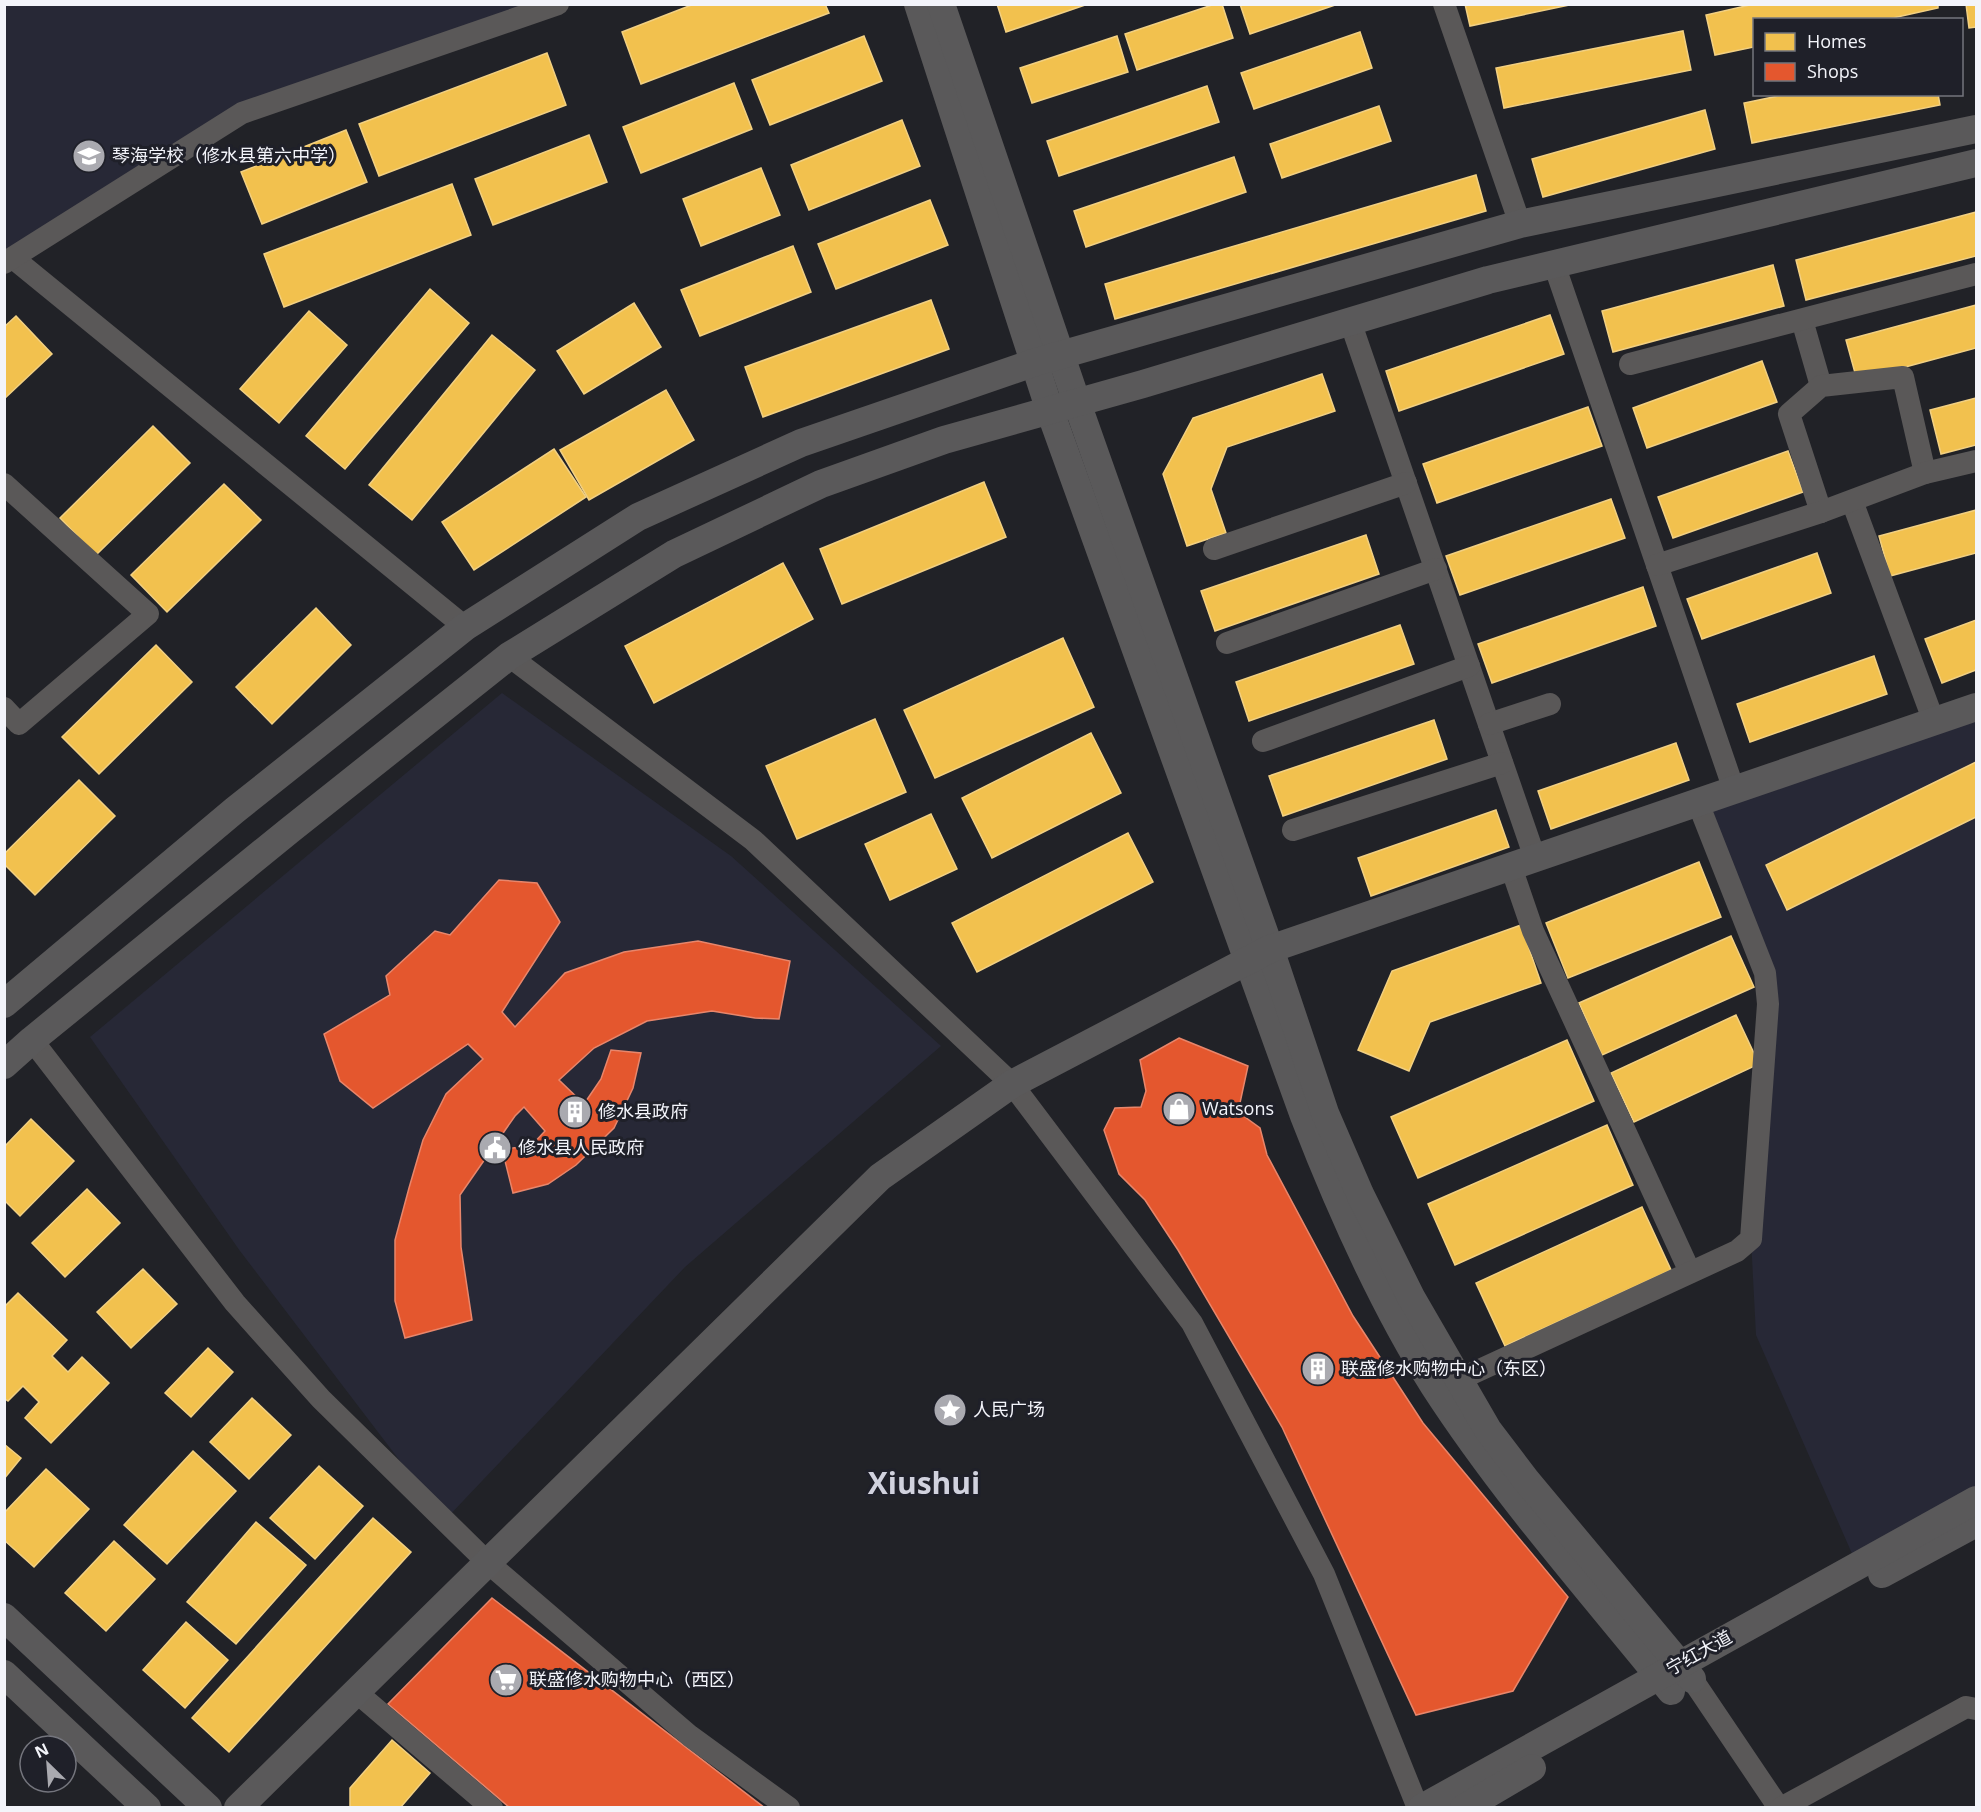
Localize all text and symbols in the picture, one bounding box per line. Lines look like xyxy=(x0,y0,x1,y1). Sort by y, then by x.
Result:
legend xyxy=(1753,18,1963,96)
text: Homes xyxy=(1807,29,1866,53)
text: Shops xyxy=(1807,59,1858,83)
school or university icon: 琴海学校（修水县第六中学） xyxy=(71,138,107,174)
place label: 琴海学校（修水县第六中学） xyxy=(112,143,346,167)
shop icon: Watsons xyxy=(1161,1091,1197,1127)
building icon: 修水县政府 xyxy=(557,1094,593,1130)
place label: Watsons xyxy=(1202,1096,1274,1120)
place label: 修水县政府 xyxy=(598,1099,688,1123)
public building icon: 修水县人民政府 xyxy=(477,1130,513,1166)
place label: 修水县人民政府 xyxy=(518,1135,644,1159)
building icon: 联盛修水购物中心（东区） xyxy=(1300,1351,1336,1387)
place label: 联盛修水购物中心（东区） xyxy=(1341,1356,1557,1380)
place icon: 人民广场 xyxy=(932,1392,968,1428)
place label: 人民广场 xyxy=(973,1397,1045,1421)
district label: Xiushui xyxy=(868,1462,980,1503)
street label: 宁红大道 xyxy=(1661,1624,1736,1680)
supermarket icon: 联盛修水购物中心（西区） xyxy=(488,1662,524,1698)
place label: 联盛修水购物中心（西区） xyxy=(529,1667,745,1691)
north arrow xyxy=(18,1734,78,1794)
text: N xyxy=(31,1738,52,1763)

